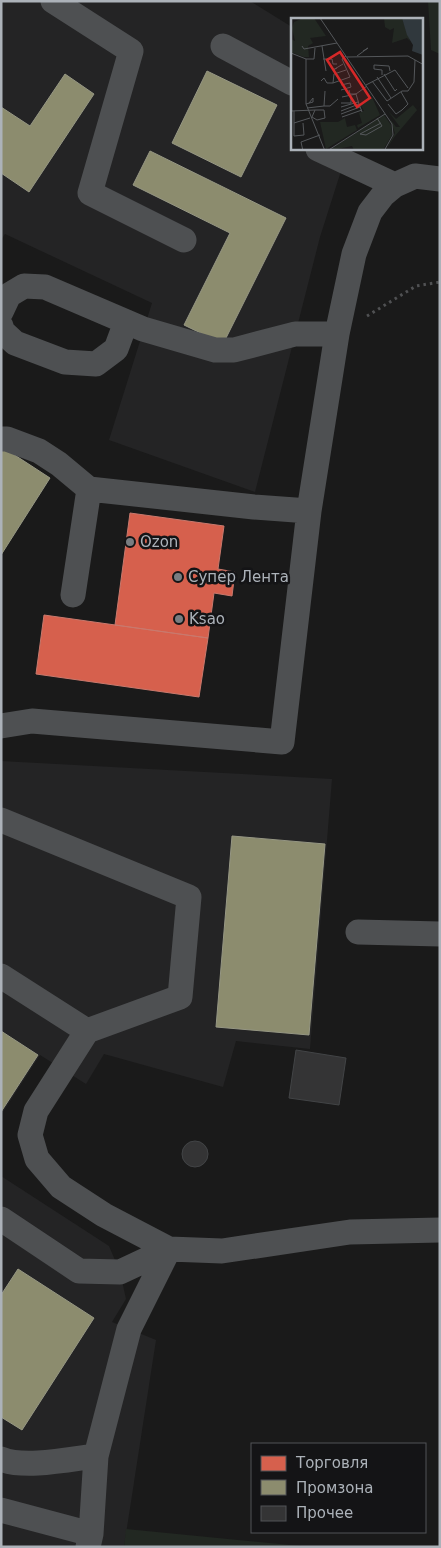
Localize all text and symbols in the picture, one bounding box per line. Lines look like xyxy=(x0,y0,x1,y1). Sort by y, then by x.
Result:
inset map xyxy=(291,18,424,150)
place label: Ozon xyxy=(140,533,178,551)
marker: Ozon xyxy=(124,536,136,548)
place label: Супер Лента xyxy=(188,568,289,586)
marker: Супер Лента xyxy=(172,571,184,583)
place label: Ksao xyxy=(189,610,225,628)
marker: Ksao xyxy=(173,613,185,625)
legend xyxy=(251,1443,426,1533)
text: Торговля xyxy=(295,1454,368,1472)
text: Промзона xyxy=(296,1479,373,1497)
text: Прочее xyxy=(296,1504,353,1522)

